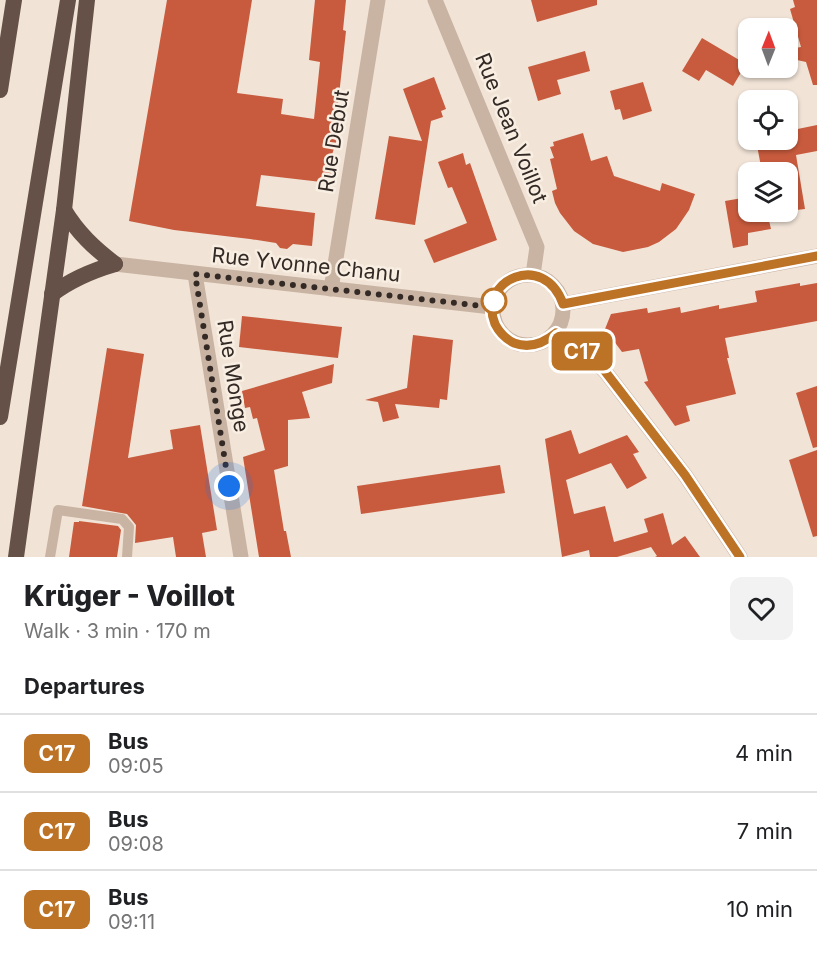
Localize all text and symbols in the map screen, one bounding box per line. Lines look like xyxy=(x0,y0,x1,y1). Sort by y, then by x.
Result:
north arrow xyxy=(738,18,798,78)
map controls xyxy=(738,18,798,222)
street label: Rue Jean Voillot xyxy=(470,49,553,206)
street label: Rue Debut xyxy=(313,88,354,194)
button: locate xyxy=(738,90,798,150)
button: layers xyxy=(738,162,798,222)
street label: Rue Yvonne Chanu xyxy=(210,242,402,287)
unlabelled marker xyxy=(481,288,507,314)
street label: Rue Monge xyxy=(212,318,255,434)
line badge: C17 xyxy=(548,332,616,370)
text: C17 xyxy=(564,339,600,364)
your location xyxy=(214,471,244,501)
button: heart xyxy=(730,577,793,640)
text: Krüger - Voillot xyxy=(24,579,235,613)
text: Walk · 3 min · 170 m xyxy=(24,619,211,643)
text: Departures xyxy=(24,673,145,699)
text: Bus xyxy=(108,728,149,754)
text: 4 min xyxy=(735,740,793,766)
text: C17 xyxy=(39,741,75,766)
text: 09:05 xyxy=(108,754,164,778)
text: Bus xyxy=(108,806,149,832)
text: 7 min xyxy=(737,818,793,844)
text: C17 xyxy=(39,819,75,844)
text: 09:08 xyxy=(108,832,164,856)
text: Bus xyxy=(108,884,149,910)
text: 10 min xyxy=(726,896,793,922)
text: C17 xyxy=(39,897,75,922)
text: 09:11 xyxy=(108,910,155,934)

